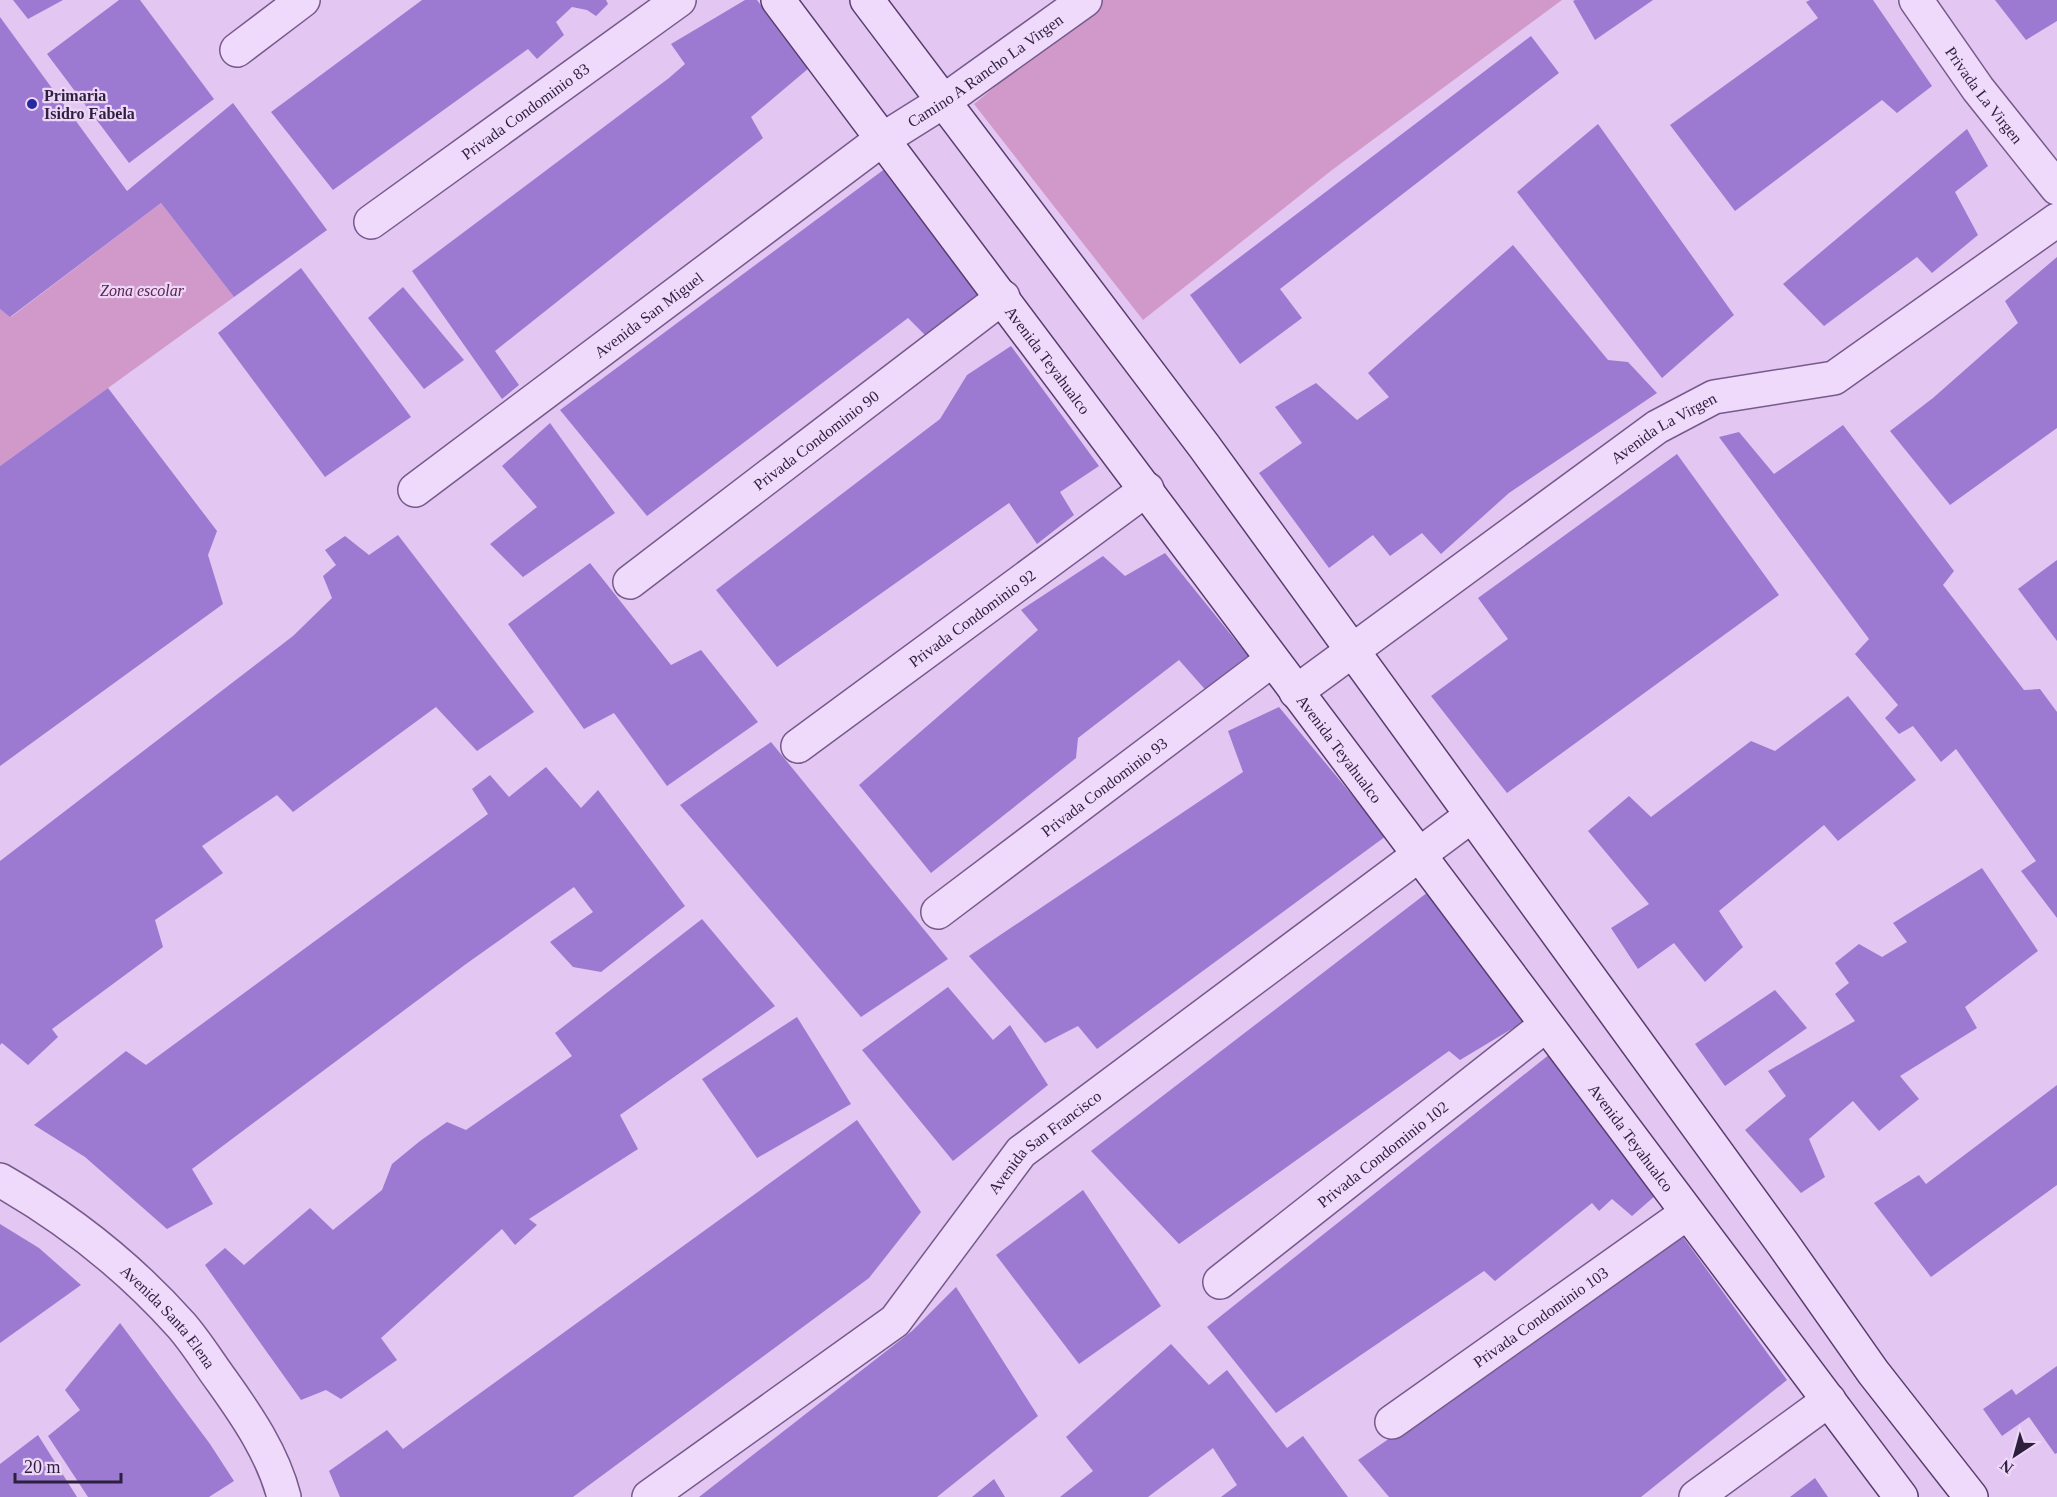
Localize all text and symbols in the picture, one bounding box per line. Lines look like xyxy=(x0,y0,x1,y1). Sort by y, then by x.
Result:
street label: Camino A Rancho La Virgen xyxy=(904,10,1066,130)
street label: Privada La Virgen xyxy=(1943,43,2026,147)
street label: Privada Condominio 83 xyxy=(458,59,592,163)
place label: Primaria Isidro Fabela xyxy=(44,87,135,122)
marker: Primaria Isidro Fabela xyxy=(25,97,39,111)
street label: Avenida San Miguel xyxy=(591,268,707,361)
park label: Zona escolar xyxy=(100,282,185,299)
street label: Avenida Teyahualco xyxy=(1002,303,1094,417)
street label: Privada Condominio 90 xyxy=(750,387,882,493)
street label: Avenida La Virgen xyxy=(1607,389,1719,467)
street label: Privada Condominio 92 xyxy=(905,566,1039,670)
street label: Avenida Teyahualco xyxy=(1294,692,1386,806)
street label: Privada Condominio 93 xyxy=(1038,734,1170,840)
street label: Avenida Teyahualco xyxy=(1585,1080,1677,1195)
street label: Avenida San Francisco xyxy=(984,1087,1104,1197)
street label: Privada Condominio 102 xyxy=(1314,1097,1451,1210)
street label: Avenida Santa Elena xyxy=(118,1261,219,1371)
street label: Privada Condominio 103 xyxy=(1470,1263,1611,1370)
north arrow xyxy=(1985,1425,2045,1485)
scale bar xyxy=(15,1446,122,1484)
text: N xyxy=(1996,1456,2016,1477)
text: 20 m xyxy=(24,1457,61,1477)

